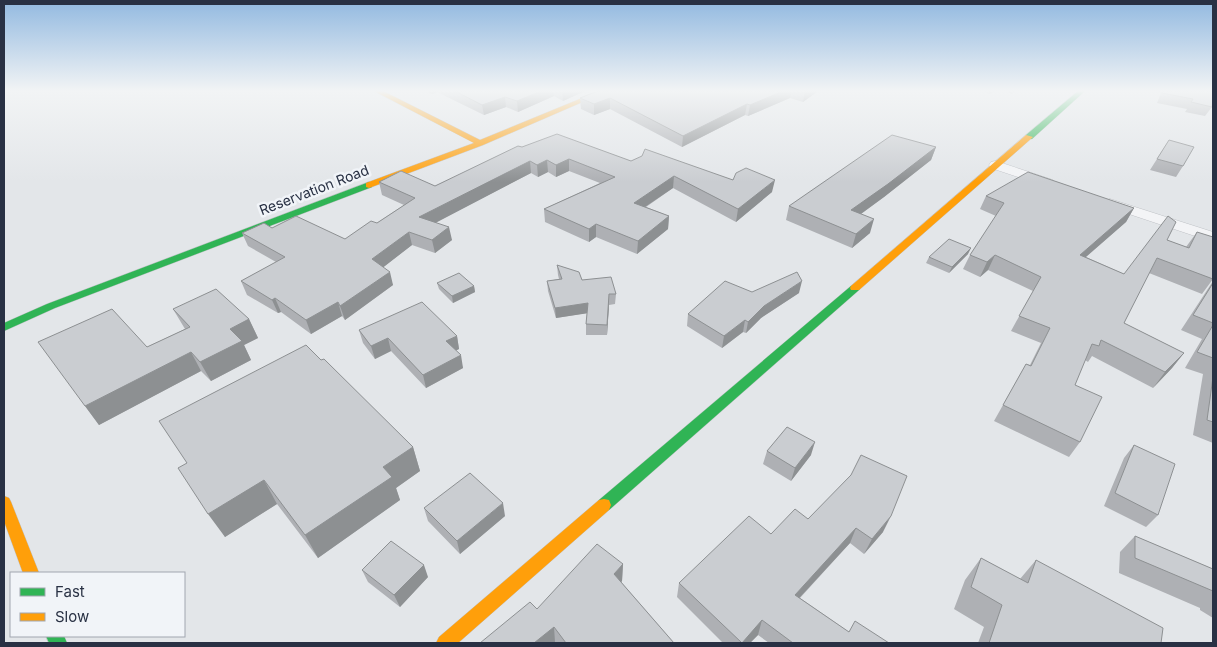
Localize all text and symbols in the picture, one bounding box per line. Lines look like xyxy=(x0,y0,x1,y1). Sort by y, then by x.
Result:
street label: Reservation Road xyxy=(257,161,371,218)
legend xyxy=(10,572,185,637)
text: Fast xyxy=(55,582,85,601)
text: Slow xyxy=(55,607,89,626)

